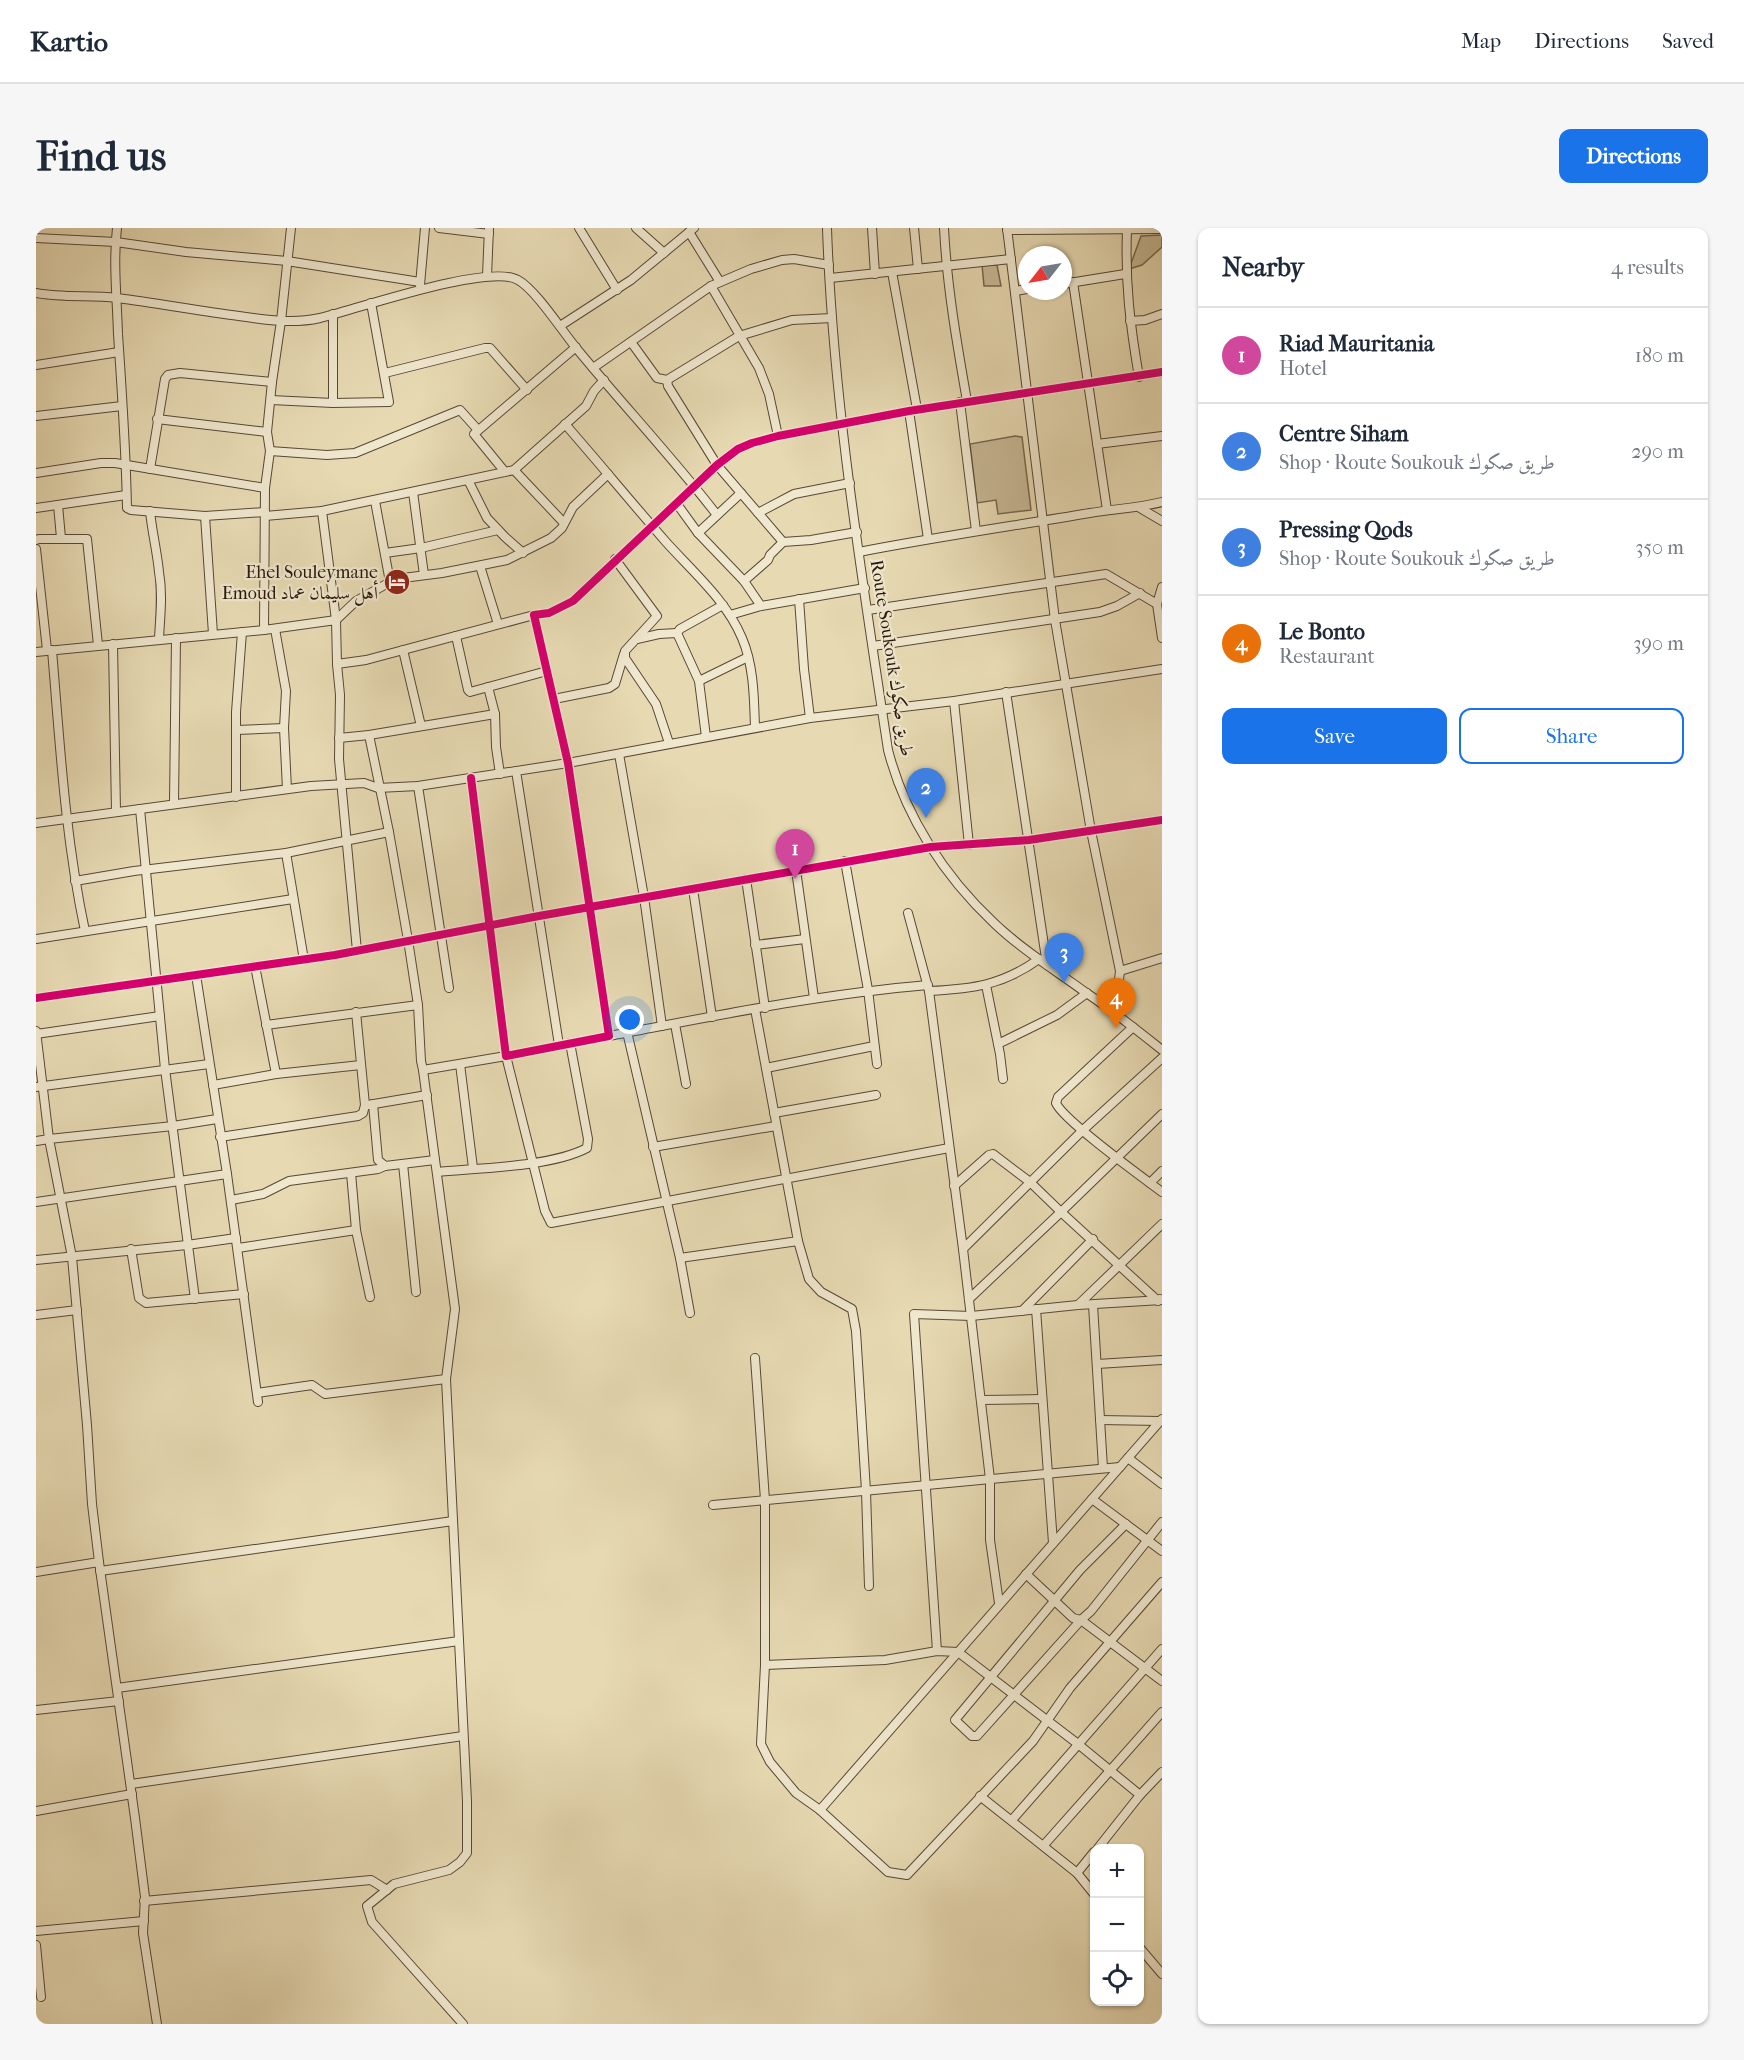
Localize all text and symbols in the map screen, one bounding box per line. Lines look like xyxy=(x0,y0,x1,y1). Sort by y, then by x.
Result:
text: Kartio xyxy=(30,25,108,58)
text: Map xyxy=(1461,29,1501,53)
text: Directions xyxy=(1534,29,1629,53)
text: Saved xyxy=(1662,29,1714,53)
button: Directions xyxy=(1559,129,1708,183)
text: Find us xyxy=(36,132,166,181)
north arrow xyxy=(1018,246,1072,300)
text: Nearby xyxy=(1222,252,1304,283)
text: 4 results xyxy=(1611,256,1684,279)
text: Riad Mauritania xyxy=(1279,331,1434,357)
text: 1 xyxy=(1238,344,1245,367)
text: 180 m xyxy=(1635,344,1684,367)
text: Hotel xyxy=(1279,357,1327,380)
text: Centre Siham xyxy=(1279,421,1409,447)
text: 2 xyxy=(1236,440,1247,463)
text: 290 m xyxy=(1631,440,1684,463)
text: Shop · Route Soukouk طريق صكوك xyxy=(1279,451,1555,474)
text: Pressing Qods xyxy=(1279,517,1413,543)
text: 3 xyxy=(1237,536,1246,559)
text: 350 m xyxy=(1635,536,1684,559)
text: Shop · Route Soukouk طريق صكوك xyxy=(1279,547,1555,570)
street label: Route Soukouk طريق صكوك xyxy=(865,558,917,758)
place label: Ehel Souleymane Emoud أهل سليمان عماد xyxy=(222,562,379,606)
hotel icon: Ehel Souleymane Emoud أهل سليمان عماد xyxy=(382,567,412,597)
text: Le Bonto xyxy=(1279,619,1365,645)
text: 4 xyxy=(1236,632,1247,655)
text: 390 m xyxy=(1633,632,1684,655)
text: Restaurant xyxy=(1279,645,1375,668)
button: Save xyxy=(1222,708,1447,764)
button: Share xyxy=(1459,708,1684,764)
pin: 2 xyxy=(906,768,946,818)
pin: 1 xyxy=(776,830,814,879)
pin: 3 xyxy=(1044,934,1084,983)
pin: 4 xyxy=(1096,978,1136,1028)
your location xyxy=(615,1005,644,1034)
map controls xyxy=(1090,1844,1144,2006)
button: + xyxy=(1090,1844,1144,1898)
button: − xyxy=(1090,1898,1144,1952)
button: locate xyxy=(1090,1952,1144,2006)

